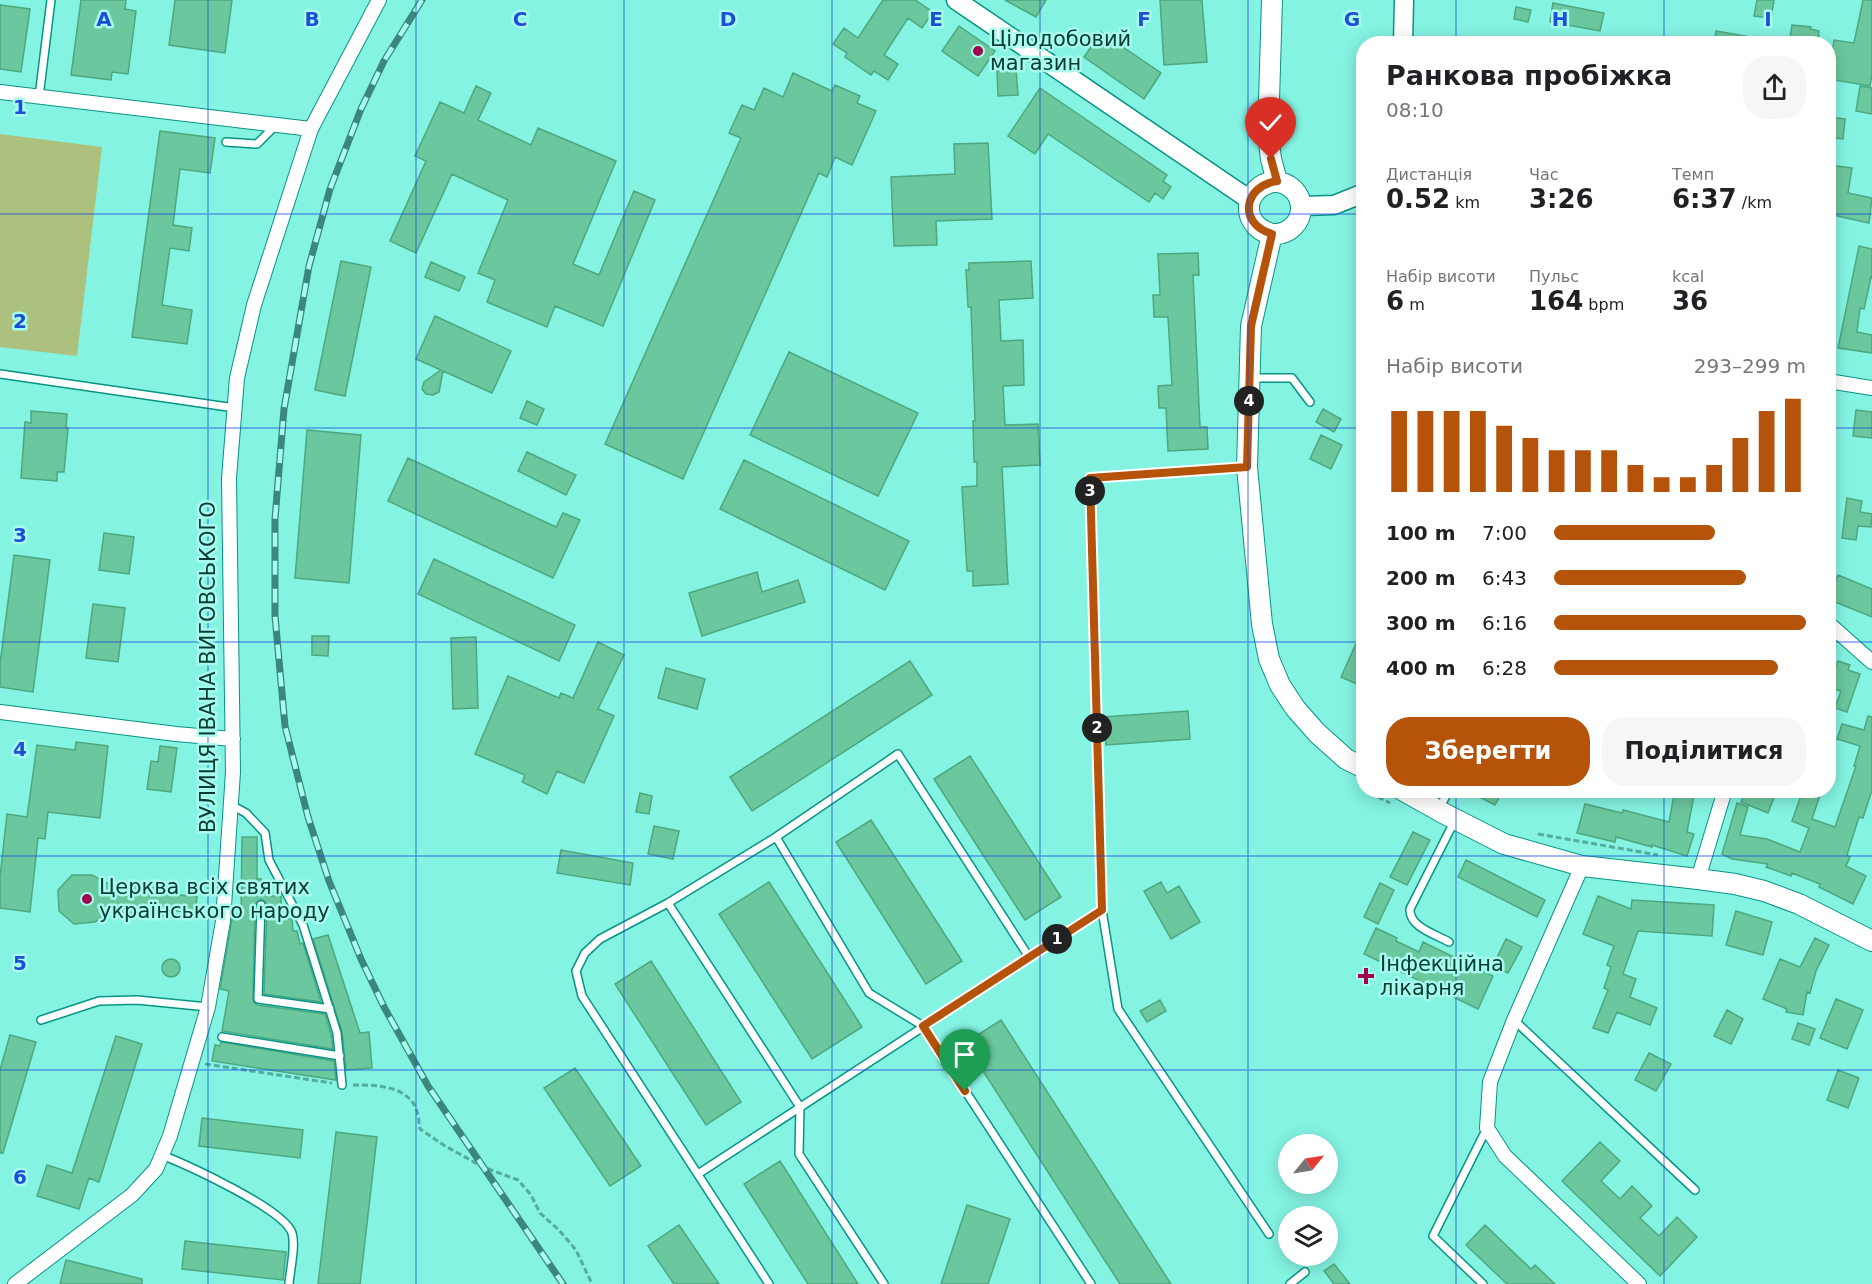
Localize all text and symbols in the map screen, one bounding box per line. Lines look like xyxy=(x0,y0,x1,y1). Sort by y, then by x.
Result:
text: A xyxy=(96,7,112,31)
text: B xyxy=(304,7,320,31)
text: C xyxy=(513,7,527,31)
text: D xyxy=(720,7,736,31)
text: E xyxy=(929,7,943,31)
text: F xyxy=(1137,7,1151,31)
text: G xyxy=(1344,7,1360,31)
text: H xyxy=(1552,7,1568,31)
text: I xyxy=(1764,7,1772,31)
place label: Цілодобовий магазин xyxy=(990,27,1131,75)
marker: Цілодобовий магазин xyxy=(971,44,985,58)
button: share xyxy=(1743,56,1806,119)
text: Ранкова пробіжка xyxy=(1386,60,1672,91)
text: 1 xyxy=(13,95,27,119)
pin xyxy=(1245,97,1296,159)
text: 08:10 xyxy=(1386,98,1444,122)
icon: check xyxy=(1254,106,1287,139)
text: Дистанція xyxy=(1386,165,1472,184)
text: Час xyxy=(1529,165,1559,184)
text: Темп xyxy=(1672,165,1714,184)
text: 0.52 xyxy=(1386,184,1450,214)
text: 3:26 xyxy=(1529,184,1594,214)
text: 6:37 xyxy=(1672,184,1737,214)
text: km xyxy=(1450,193,1480,212)
text: /km xyxy=(1737,193,1772,212)
text: Набір висоти xyxy=(1386,267,1496,286)
text: Пульс xyxy=(1529,267,1579,286)
text: kcal xyxy=(1672,267,1704,286)
text: 6 xyxy=(1386,286,1404,316)
text: 164 xyxy=(1529,286,1583,316)
text: 36 xyxy=(1672,286,1708,316)
text: m xyxy=(1404,295,1425,314)
text: bpm xyxy=(1583,295,1624,314)
text: 2 xyxy=(13,309,27,333)
text: Набір висоти xyxy=(1386,354,1523,378)
text: 293–299 m xyxy=(1694,354,1806,378)
pin: 4 xyxy=(1234,386,1264,416)
text: 4 xyxy=(1243,391,1255,410)
pin: 3 xyxy=(1075,476,1105,506)
text: 3 xyxy=(1084,481,1096,500)
street label: ВУЛИЦЯ ІВАНА ВИГОВСЬКОГО xyxy=(196,501,220,833)
text: 100 m xyxy=(1386,521,1456,545)
text: 7:00 xyxy=(1482,521,1527,545)
text: 3 xyxy=(13,523,27,547)
text: 200 m xyxy=(1386,566,1456,590)
text: 6:43 xyxy=(1482,566,1527,590)
text: 300 m xyxy=(1386,611,1456,635)
text: 6:16 xyxy=(1482,611,1527,635)
text: 400 m xyxy=(1386,656,1456,680)
text: 6:28 xyxy=(1482,656,1527,680)
pin: 2 xyxy=(1082,713,1112,743)
button: Зберегти xyxy=(1386,717,1590,786)
button: Поділитися xyxy=(1602,717,1806,786)
text: 2 xyxy=(1091,718,1103,737)
text: 4 xyxy=(13,737,27,761)
place label: Церква всіх святих українського народу xyxy=(99,875,330,923)
marker: Церква всіх святих українського народу xyxy=(80,892,94,906)
pin: 1 xyxy=(1042,924,1072,954)
text: 1 xyxy=(1051,929,1063,948)
text: 5 xyxy=(13,951,27,975)
place label: Інфекційна лікарня xyxy=(1380,952,1504,1000)
marker: Інфекційна лікарня xyxy=(1357,967,1375,985)
pin xyxy=(939,1029,990,1091)
icon: arrive xyxy=(948,1038,981,1071)
north arrow xyxy=(1278,1134,1338,1194)
map controls xyxy=(1278,1134,1338,1266)
text: 6 xyxy=(13,1165,27,1189)
button: layers xyxy=(1278,1206,1338,1266)

